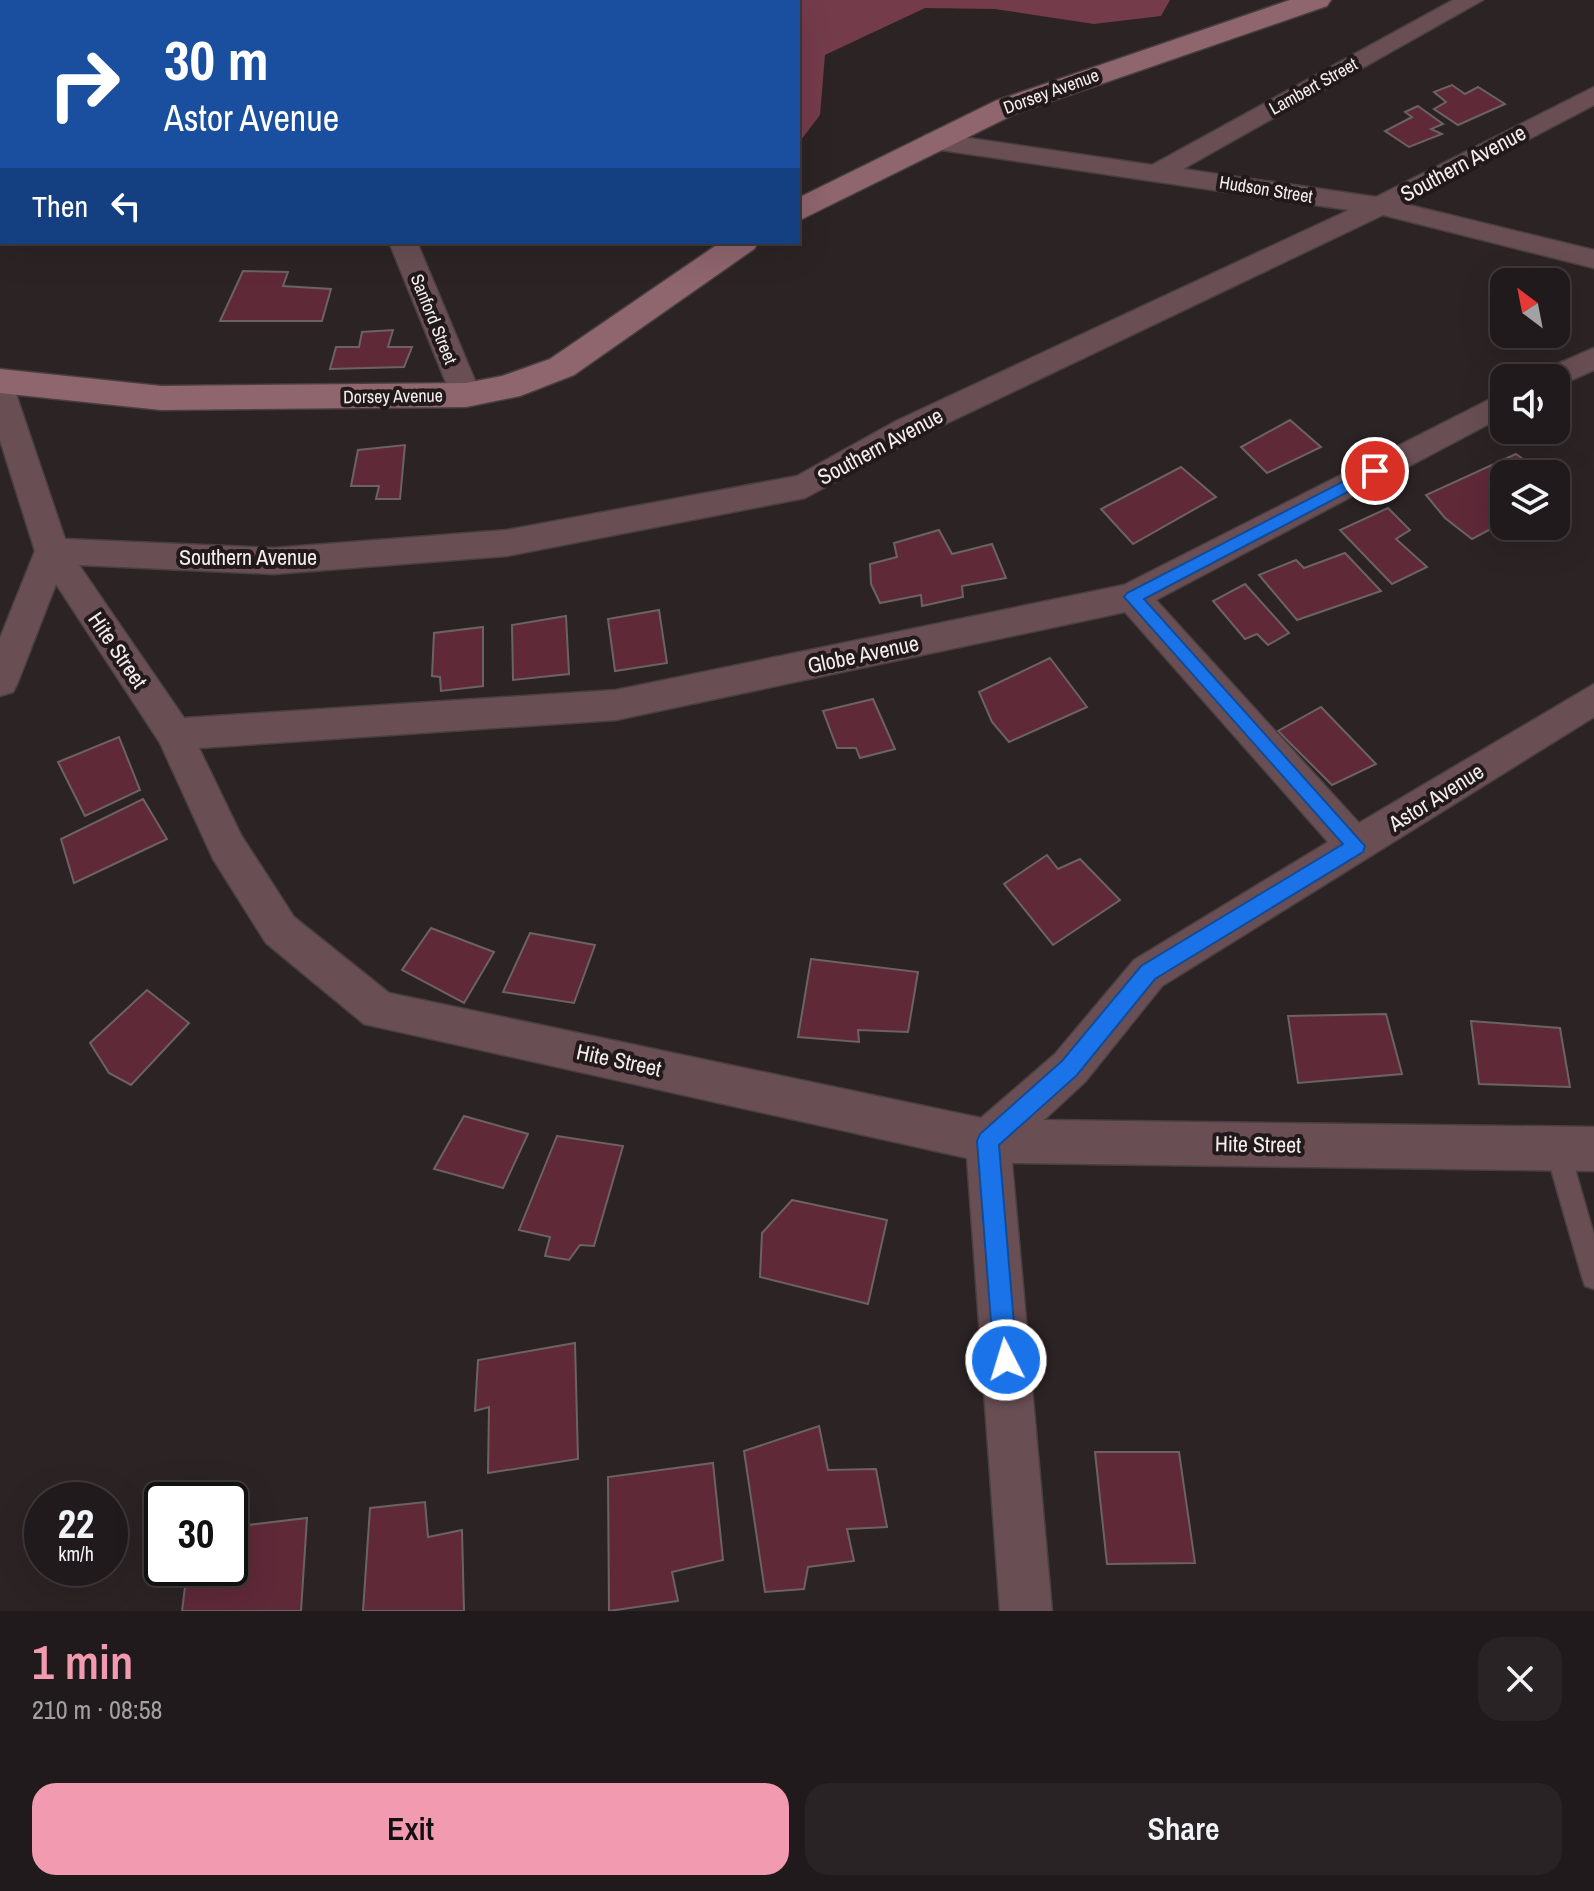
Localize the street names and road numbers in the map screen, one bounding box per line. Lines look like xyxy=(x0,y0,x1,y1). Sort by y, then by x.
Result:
street label: Lambert Street xyxy=(1264,51,1362,121)
street label: Dorsey Avenue xyxy=(1000,62,1102,120)
street label: Southern Avenue xyxy=(1395,117,1531,209)
street label: Hudson Street xyxy=(1217,169,1315,209)
street label: Sanford Street xyxy=(405,270,463,368)
street label: Dorsey Avenue xyxy=(343,383,443,409)
street label: Southern Avenue xyxy=(812,400,948,492)
street label: Southern Avenue xyxy=(179,542,317,572)
street label: Hite Street xyxy=(81,606,155,694)
street label: Globe Avenue xyxy=(805,628,921,680)
street label: Astor Avenue xyxy=(1382,756,1489,839)
street label: Hite Street xyxy=(574,1036,664,1084)
street label: Hite Street xyxy=(1215,1128,1301,1160)

